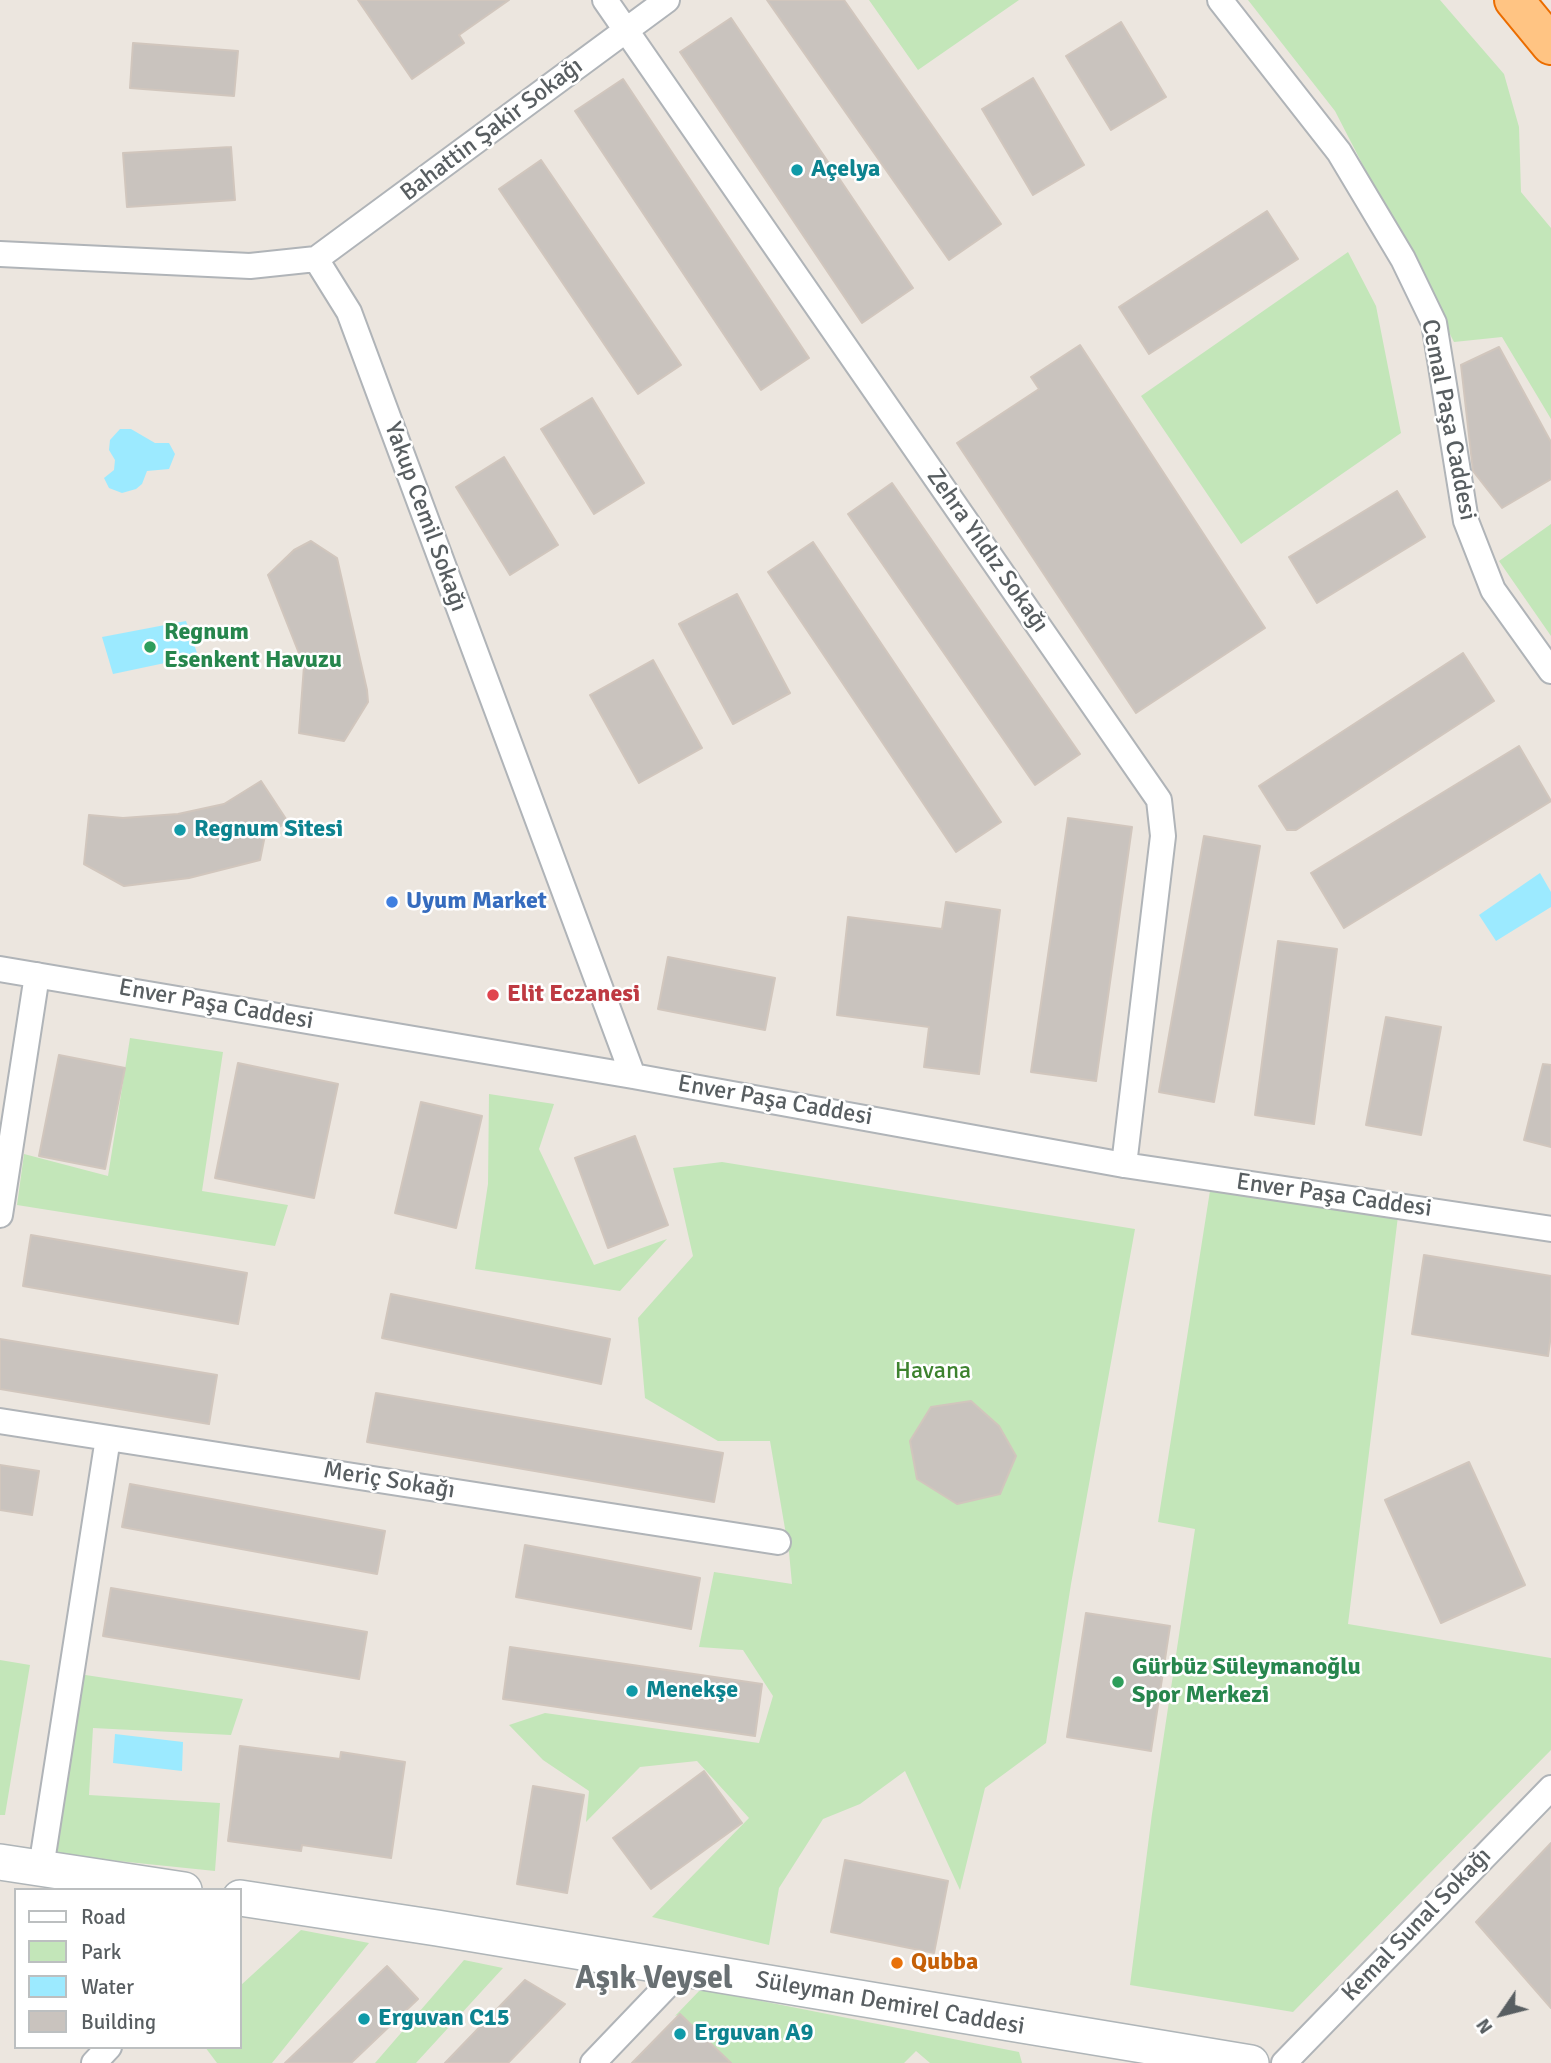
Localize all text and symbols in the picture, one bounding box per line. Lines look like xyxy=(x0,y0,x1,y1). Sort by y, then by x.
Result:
street label: Bahattin Şakir Sokağı xyxy=(395,52,589,208)
place label: Açelya xyxy=(811,156,880,184)
marker: Açelya xyxy=(789,162,805,178)
street label: Cemal Paşa Caddesi xyxy=(1414,317,1482,523)
street label: Yakup Cemil Sokağı xyxy=(377,418,473,616)
street label: Zehra Yıldız Sokağı xyxy=(920,464,1054,638)
place label: Regnum Esenkent Havuzu xyxy=(164,619,342,675)
marker: Regnum Esenkent Havuzu xyxy=(142,639,158,655)
place label: Regnum Sitesi xyxy=(194,816,343,844)
marker: Regnum Sitesi xyxy=(172,822,188,838)
place label: Uyum Market xyxy=(406,888,547,916)
marker: Uyum Market xyxy=(384,894,400,910)
street label: Enver Paşa Caddesi xyxy=(116,974,316,1036)
place label: Elit Eczanesi xyxy=(507,981,640,1009)
marker: Elit Eczanesi xyxy=(485,987,501,1003)
street label: Enver Paşa Caddesi xyxy=(675,1070,875,1132)
street label: Enver Paşa Caddesi xyxy=(1234,1168,1434,1224)
park label: Havana xyxy=(895,1358,971,1386)
street label: Meriç Sokağı xyxy=(321,1456,457,1506)
place label: Gürbüz Süleymanoğlu Spor Merkezi xyxy=(1132,1654,1361,1710)
marker: Gürbüz Süleymanoğlu Spor Merkezi xyxy=(1110,1674,1126,1690)
place label: Menekşe xyxy=(646,1677,738,1705)
marker: Menekşe xyxy=(624,1683,640,1699)
street label: Kemal Sunal Sokağı xyxy=(1336,1842,1498,2008)
legend xyxy=(14,1888,242,2049)
text: Road xyxy=(81,1904,126,1930)
text: Park xyxy=(81,1939,121,1965)
place label: Qubba xyxy=(911,1949,978,1977)
marker: Qubba xyxy=(889,1955,905,1971)
district label: Aşık Veysel xyxy=(575,1961,733,1999)
street label: Süleyman Demirel Caddesi xyxy=(753,1966,1027,2042)
text: Water xyxy=(81,1974,134,2000)
north arrow xyxy=(1467,1979,1537,2049)
place label: Erguvan C15 xyxy=(378,2005,510,2033)
text: Building xyxy=(81,2009,156,2035)
marker: Erguvan C15 xyxy=(356,2011,372,2027)
text: N xyxy=(1471,2014,1498,2038)
place label: Erguvan A9 xyxy=(694,2020,813,2048)
marker: Erguvan A9 xyxy=(672,2026,688,2042)

